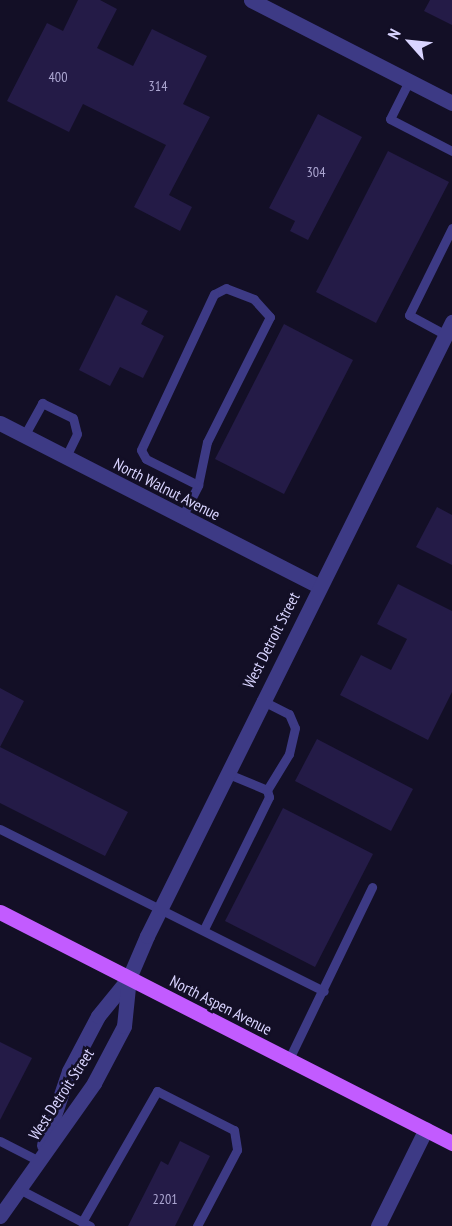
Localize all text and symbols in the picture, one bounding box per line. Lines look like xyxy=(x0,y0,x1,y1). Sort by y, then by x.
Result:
north arrow xyxy=(380,12,440,72)
text: N xyxy=(383,25,405,42)
house number: 400 xyxy=(49,69,67,85)
house number: 314 xyxy=(149,78,167,94)
house number: 304 xyxy=(307,164,325,180)
street label: North Walnut Avenue xyxy=(110,454,224,524)
street label: West Detroit Street xyxy=(239,589,303,691)
street label: North Aspen Avenue xyxy=(167,971,275,1039)
street label: West Detroit Street xyxy=(24,1045,98,1143)
house number: 2201 xyxy=(152,1191,178,1207)

